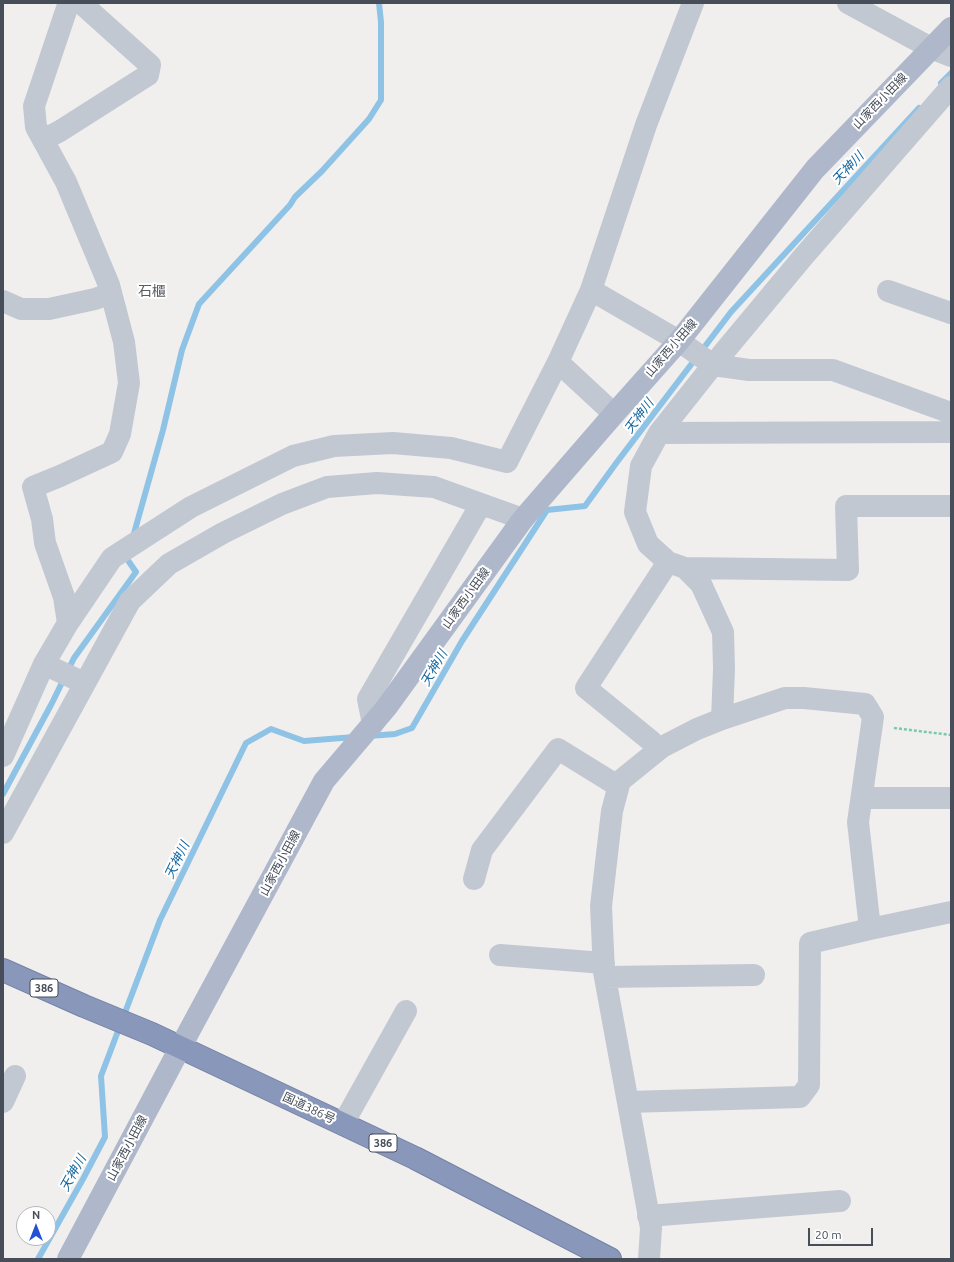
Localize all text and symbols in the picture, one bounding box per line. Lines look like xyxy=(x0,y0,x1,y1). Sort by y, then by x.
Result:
street label: 山家西小田線 xyxy=(850,70,910,132)
water label: 天神川 xyxy=(829,148,867,188)
district label: 石櫃 xyxy=(138,283,166,299)
street label: 山家西小田線 xyxy=(642,316,700,380)
water label: 天神川 xyxy=(621,396,657,436)
street label: 山家西小田線 xyxy=(439,565,493,631)
water label: 天神川 xyxy=(417,647,451,689)
street label: 山家西小田線 xyxy=(257,828,303,898)
water label: 天神川 xyxy=(161,839,193,881)
road number: 386 xyxy=(30,979,58,997)
street label: 国道386号 xyxy=(280,1090,338,1126)
street label: 山家西小田線 xyxy=(104,1113,150,1183)
road number: 386 xyxy=(369,1134,397,1152)
water label: 天神川 xyxy=(57,1152,89,1194)
north arrow xyxy=(16,1206,56,1246)
text: N xyxy=(32,1209,40,1221)
scale bar xyxy=(810,1220,875,1246)
text: 20 m xyxy=(815,1228,842,1241)

